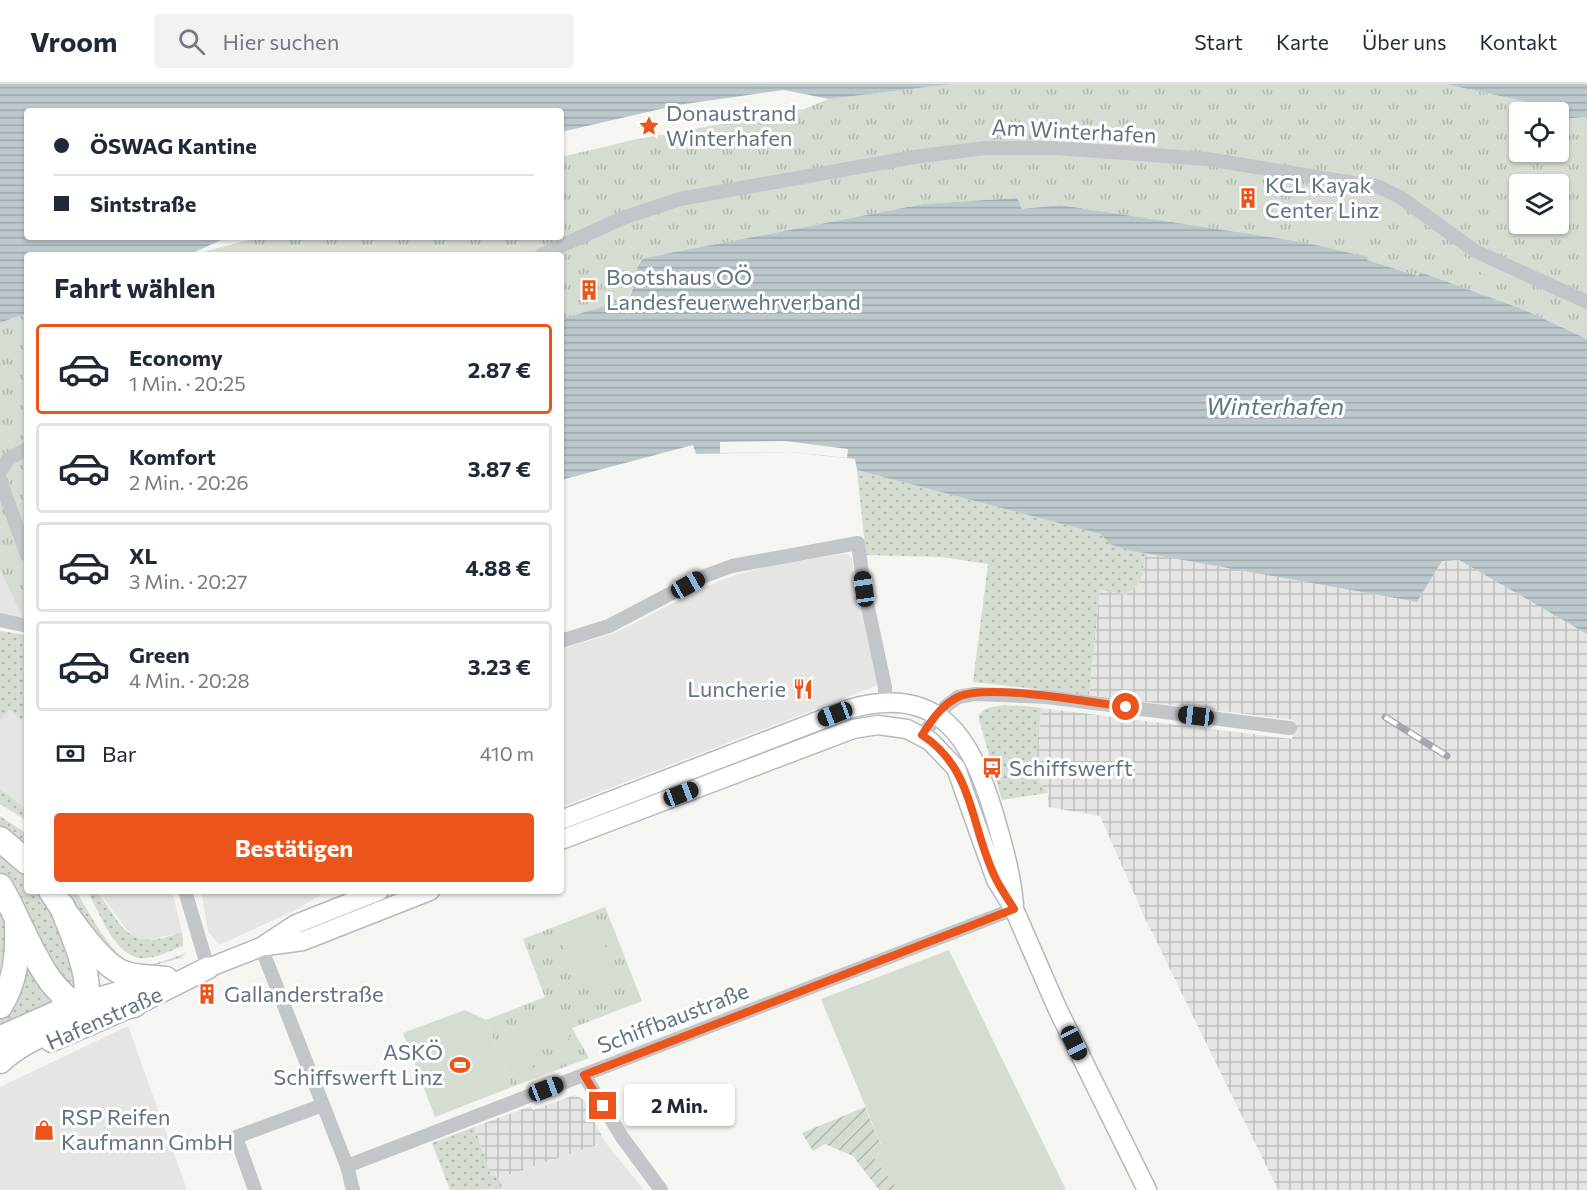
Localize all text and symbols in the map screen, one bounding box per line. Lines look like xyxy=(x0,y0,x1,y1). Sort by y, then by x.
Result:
search box xyxy=(154,14,574,68)
text: Vroom xyxy=(30,24,118,58)
icon: search xyxy=(175,25,208,58)
text: Hier suchen xyxy=(223,28,339,55)
text: Start xyxy=(1194,29,1243,54)
text: Karte xyxy=(1276,29,1329,54)
text: Über uns xyxy=(1362,29,1446,54)
text: Kontakt xyxy=(1479,29,1557,54)
place label: Donaustrand Winterhafen xyxy=(666,99,796,151)
map controls xyxy=(1509,102,1569,234)
button: locate xyxy=(1509,102,1569,162)
street label: Am Winterhafen xyxy=(991,113,1157,148)
place icon: Donaustrand Winterhafen xyxy=(637,114,661,138)
text: ÖSWAG Kantine xyxy=(90,132,257,159)
place label: KCL Kayak Center Linz xyxy=(1265,171,1380,223)
button: layers xyxy=(1509,174,1569,234)
building icon: KCL Kayak Center Linz xyxy=(1236,186,1260,210)
text: Sintstraße xyxy=(90,190,196,217)
place label: Bootshaus OÖ Landesfeuerwehrverband xyxy=(606,263,861,315)
text: Fahrt wählen xyxy=(54,271,216,304)
building icon: Bootshaus OÖ Landesfeuerwehrverband xyxy=(577,278,601,302)
icon: car xyxy=(57,342,111,396)
text: Economy xyxy=(129,344,223,371)
text: 2.87 € xyxy=(468,356,531,383)
text: 1 Min. · 20:25 xyxy=(129,371,246,395)
water label: Winterhafen xyxy=(1206,391,1344,420)
icon: car xyxy=(57,441,111,495)
text: Komfort xyxy=(129,443,216,470)
text: 3.87 € xyxy=(468,455,531,482)
text: 2 Min. · 20:26 xyxy=(129,470,249,494)
icon: car xyxy=(57,540,111,594)
text: XL xyxy=(129,542,157,569)
text: 4.88 € xyxy=(465,554,531,581)
car xyxy=(668,568,708,602)
text: 3 Min. · 20:27 xyxy=(129,569,248,593)
car xyxy=(853,570,875,608)
icon: car xyxy=(57,639,111,693)
text: Green xyxy=(129,641,190,668)
text: 3.23 € xyxy=(468,653,531,680)
text: 4 Min. · 20:28 xyxy=(129,668,250,692)
place label: Luncherie xyxy=(687,675,786,702)
restaurant icon: Luncherie xyxy=(791,677,815,701)
route start xyxy=(1112,693,1139,720)
car xyxy=(815,699,855,729)
car xyxy=(1177,705,1215,727)
icon: cash xyxy=(54,737,87,770)
text: Bar xyxy=(102,740,137,767)
text: 410 m xyxy=(480,741,534,765)
place label: Schiffswerft xyxy=(1009,754,1133,781)
bus stop icon: Schiffswerft xyxy=(980,756,1004,780)
car xyxy=(661,779,701,809)
button: Bestätigen xyxy=(54,813,534,882)
street label: Schiffbaustraße xyxy=(593,976,752,1059)
street label: Hafenstraße xyxy=(42,980,166,1055)
place label: Gallanderstraße xyxy=(224,980,384,1007)
building icon: Gallanderstraße xyxy=(195,982,219,1006)
car xyxy=(1058,1023,1090,1063)
place label: ASKÖ Schiffswerft Linz xyxy=(273,1038,443,1090)
sports icon: ASKÖ Schiffswerft Linz xyxy=(448,1053,472,1077)
car xyxy=(526,1074,566,1104)
callout: 2 Min. xyxy=(624,1085,735,1127)
route end xyxy=(589,1092,616,1119)
text: 2 Min. xyxy=(651,1093,708,1117)
place label: RSP Reifen Kaufmann GmbH xyxy=(61,1103,233,1155)
shop icon: RSP Reifen Kaufmann GmbH xyxy=(32,1118,56,1142)

